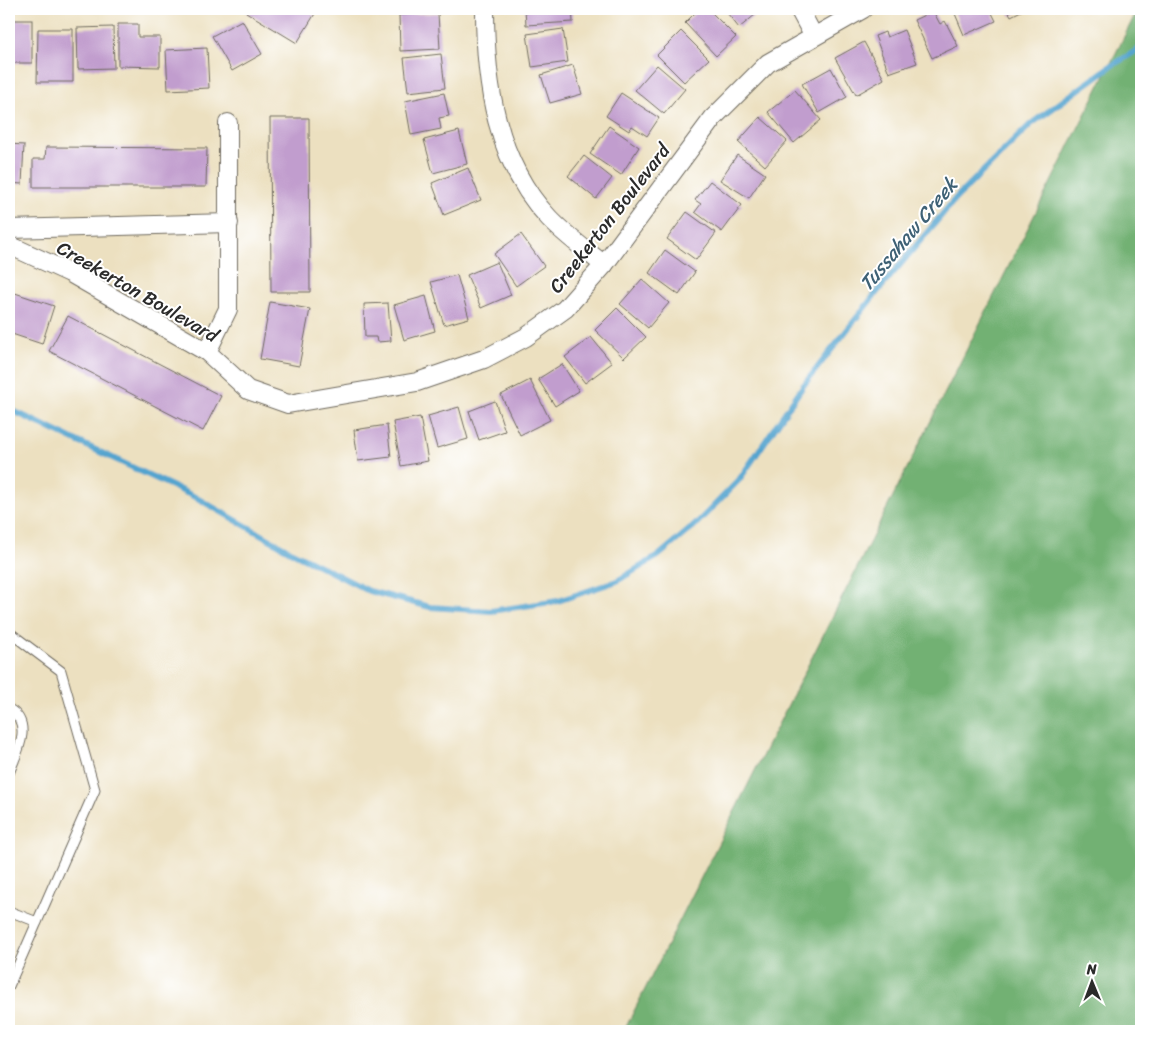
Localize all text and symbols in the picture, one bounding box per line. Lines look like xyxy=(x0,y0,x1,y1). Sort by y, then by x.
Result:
street label: Creekerton Boulevard xyxy=(540,135,680,300)
water label: Tussahaw Creek xyxy=(850,168,968,299)
street label: Creekerton Boulevard xyxy=(50,232,227,352)
text: N xyxy=(1086,957,1097,982)
north arrow xyxy=(1068,958,1118,1008)

